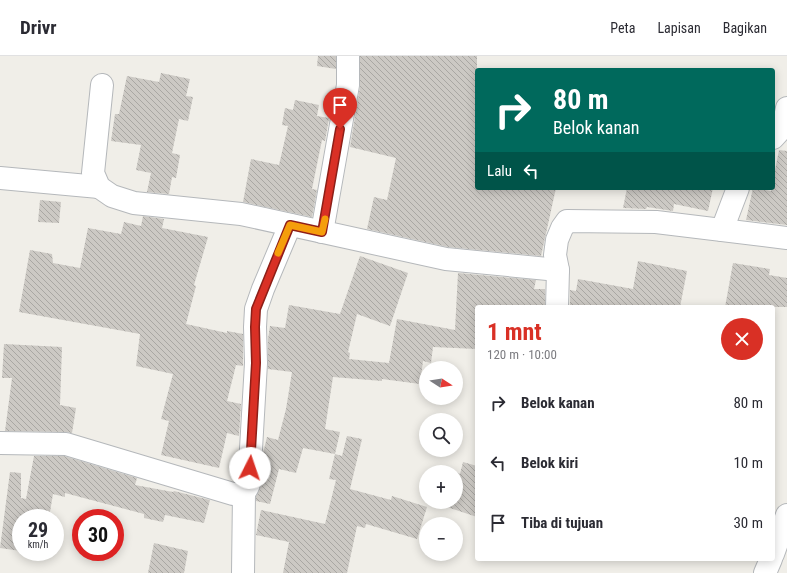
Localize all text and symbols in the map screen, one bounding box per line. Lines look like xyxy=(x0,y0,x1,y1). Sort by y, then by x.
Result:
text: Drivr xyxy=(20,16,57,39)
text: Peta xyxy=(610,20,635,36)
text: Lapisan xyxy=(657,20,701,36)
text: Bagikan xyxy=(723,20,767,36)
text: 80 m xyxy=(553,83,609,116)
icon: right xyxy=(487,84,539,136)
pin xyxy=(323,88,357,129)
icon: arrive xyxy=(329,94,351,116)
text: Belok kanan xyxy=(553,117,639,138)
icon: left xyxy=(520,160,542,182)
text: Lalu xyxy=(487,162,512,180)
text: 1 mnt xyxy=(487,318,542,346)
button: close xyxy=(721,318,763,360)
text: 120 m · 10:00 xyxy=(487,347,557,362)
north arrow xyxy=(419,361,463,405)
map controls xyxy=(419,361,463,561)
icon: right xyxy=(487,392,509,414)
text: Belok kanan xyxy=(521,394,595,412)
text: 80 m xyxy=(733,394,763,412)
button: search xyxy=(419,413,463,457)
position arrow xyxy=(229,447,271,489)
icon: left xyxy=(487,452,509,474)
text: Belok kiri xyxy=(521,454,578,472)
text: 10 m xyxy=(733,454,763,472)
button: + xyxy=(419,465,463,509)
speed limit sign: 30 xyxy=(72,509,124,561)
icon: arrive xyxy=(487,512,509,534)
text: Tiba di tujuan xyxy=(521,514,603,532)
text: 30 m xyxy=(733,514,763,532)
button: − xyxy=(419,517,463,561)
text: 29 xyxy=(28,518,48,542)
text: km/h xyxy=(28,539,48,550)

